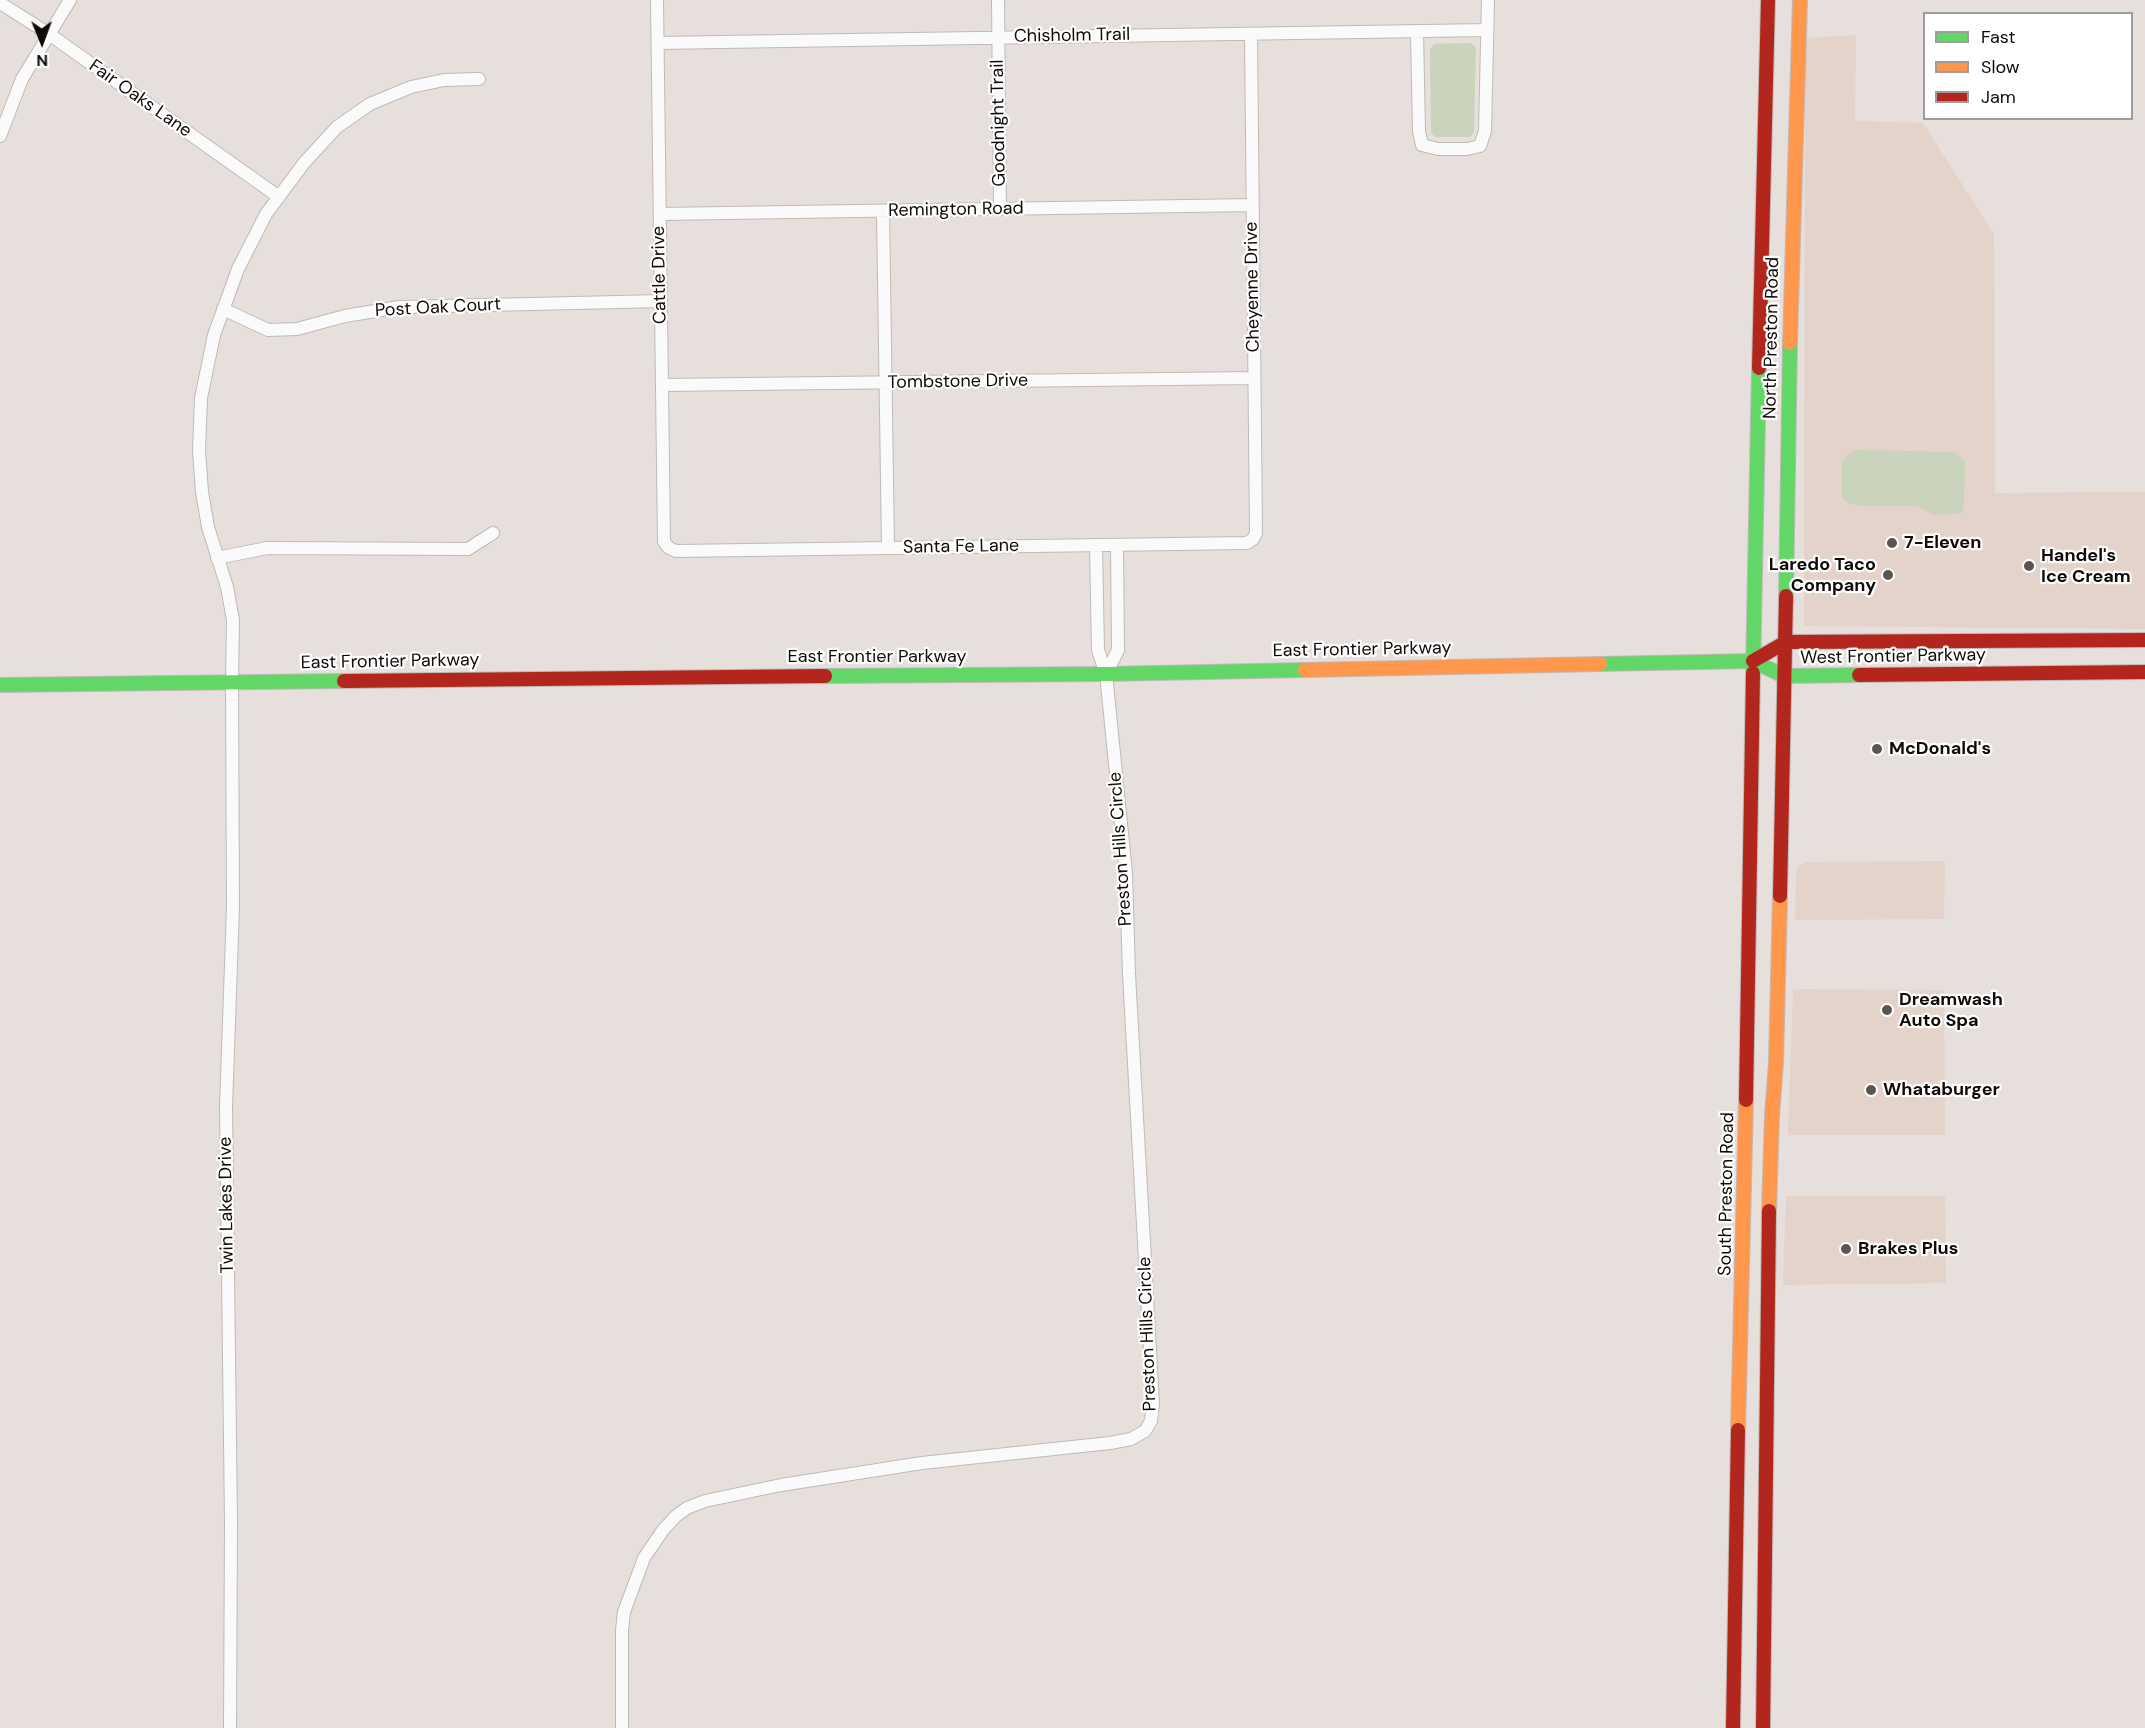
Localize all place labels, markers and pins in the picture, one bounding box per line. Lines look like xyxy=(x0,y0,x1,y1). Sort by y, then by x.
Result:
place label: 7-Eleven xyxy=(1904,532,1981,554)
marker: 7-Eleven xyxy=(1885,536,1899,550)
place label: Handel's Ice Cream xyxy=(2041,545,2131,588)
place label: Laredo Taco Company xyxy=(1769,554,1876,596)
marker: Handel's Ice Cream xyxy=(2022,559,2036,573)
marker: Laredo Taco Company xyxy=(1881,568,1895,582)
place label: McDonald's xyxy=(1889,738,1991,760)
marker: McDonald's xyxy=(1870,742,1884,756)
place label: Dreamwash Auto Spa xyxy=(1899,989,2003,1032)
marker: Dreamwash Auto Spa xyxy=(1880,1003,1894,1017)
place label: Whataburger xyxy=(1883,1079,2000,1101)
marker: Whataburger xyxy=(1864,1083,1878,1097)
place label: Brakes Plus xyxy=(1858,1238,1958,1260)
marker: Brakes Plus xyxy=(1839,1242,1853,1256)

